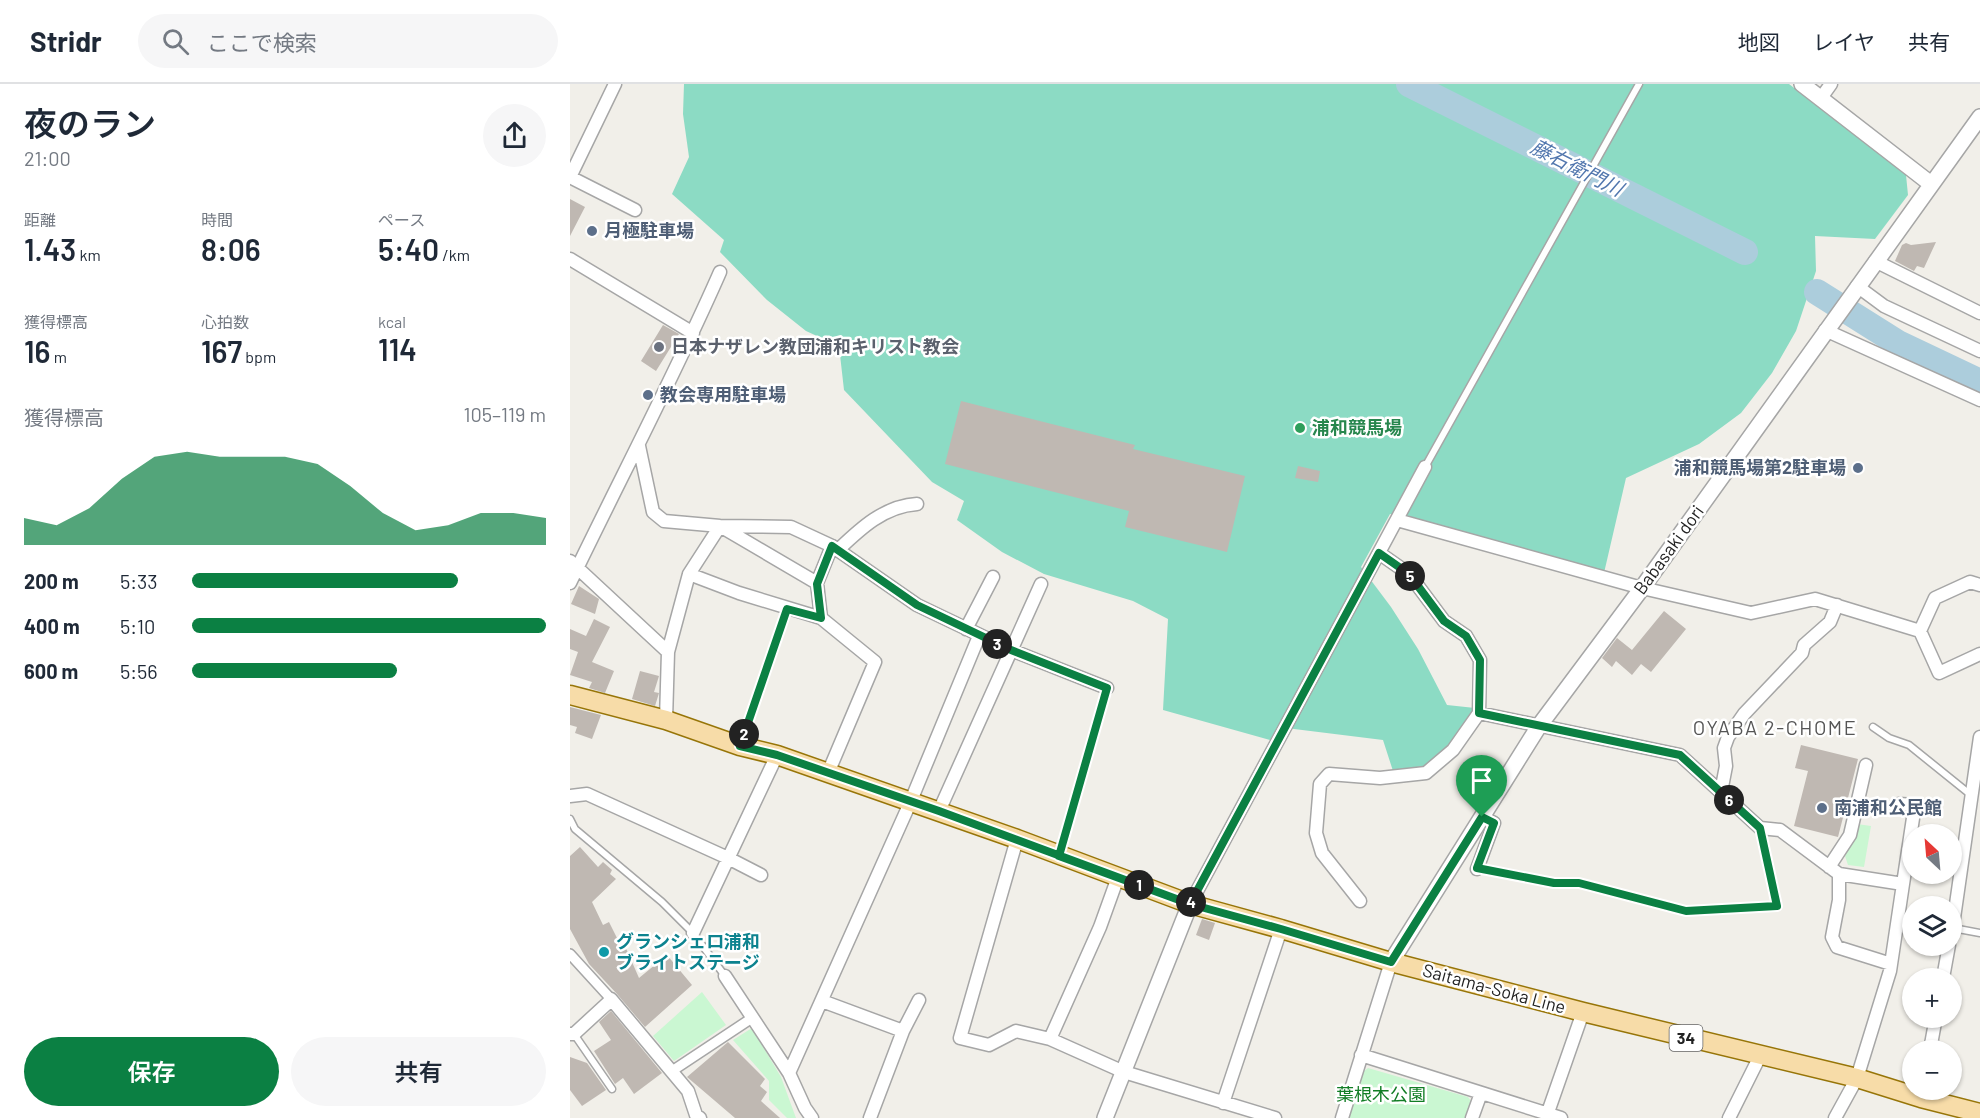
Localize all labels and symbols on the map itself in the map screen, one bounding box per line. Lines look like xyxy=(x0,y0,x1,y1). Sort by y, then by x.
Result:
water label: 藤右衛門川 xyxy=(1527,134,1629,201)
place label: 月極駐車場 xyxy=(604,219,694,241)
marker: 月極駐車場 xyxy=(585,224,599,238)
place label: 日本ナザレン教団浦和キリスト教会 xyxy=(671,335,959,357)
marker: 日本ナザレン教団浦和キリスト教会 xyxy=(652,340,666,354)
place label: 教会専用駐車場 xyxy=(660,383,786,405)
marker: 教会専用駐車場 xyxy=(641,388,655,402)
place label: 浦和競馬場 xyxy=(1312,416,1402,438)
marker: 浦和競馬場 xyxy=(1293,421,1307,435)
place label: 浦和競馬場第2駐車場 xyxy=(1674,456,1846,478)
marker: 浦和競馬場第2駐車場 xyxy=(1851,461,1865,475)
street label: Babasaki dori xyxy=(1628,500,1708,598)
pin: 5 xyxy=(1395,561,1425,591)
pin: 3 xyxy=(982,629,1012,659)
district label: OYABA 2-CHOME xyxy=(1693,715,1857,739)
pin: 2 xyxy=(729,719,759,749)
pin xyxy=(1456,755,1507,817)
pin: 6 xyxy=(1714,785,1744,815)
place label: 南浦和公民館 xyxy=(1834,796,1942,818)
marker: 南浦和公民館 xyxy=(1815,801,1829,815)
north arrow xyxy=(1902,824,1962,884)
pin: 1 xyxy=(1124,870,1154,900)
pin: 4 xyxy=(1176,887,1206,917)
place label: グランシェロ浦和 ブライトステージ xyxy=(616,930,760,973)
marker: グランシェロ浦和 ブライトステージ xyxy=(597,945,611,959)
street label: Saitama-Soka Line xyxy=(1420,958,1568,1018)
road number: 34 xyxy=(1670,1025,1702,1051)
park label: 葉根木公園 xyxy=(1336,1083,1426,1105)

